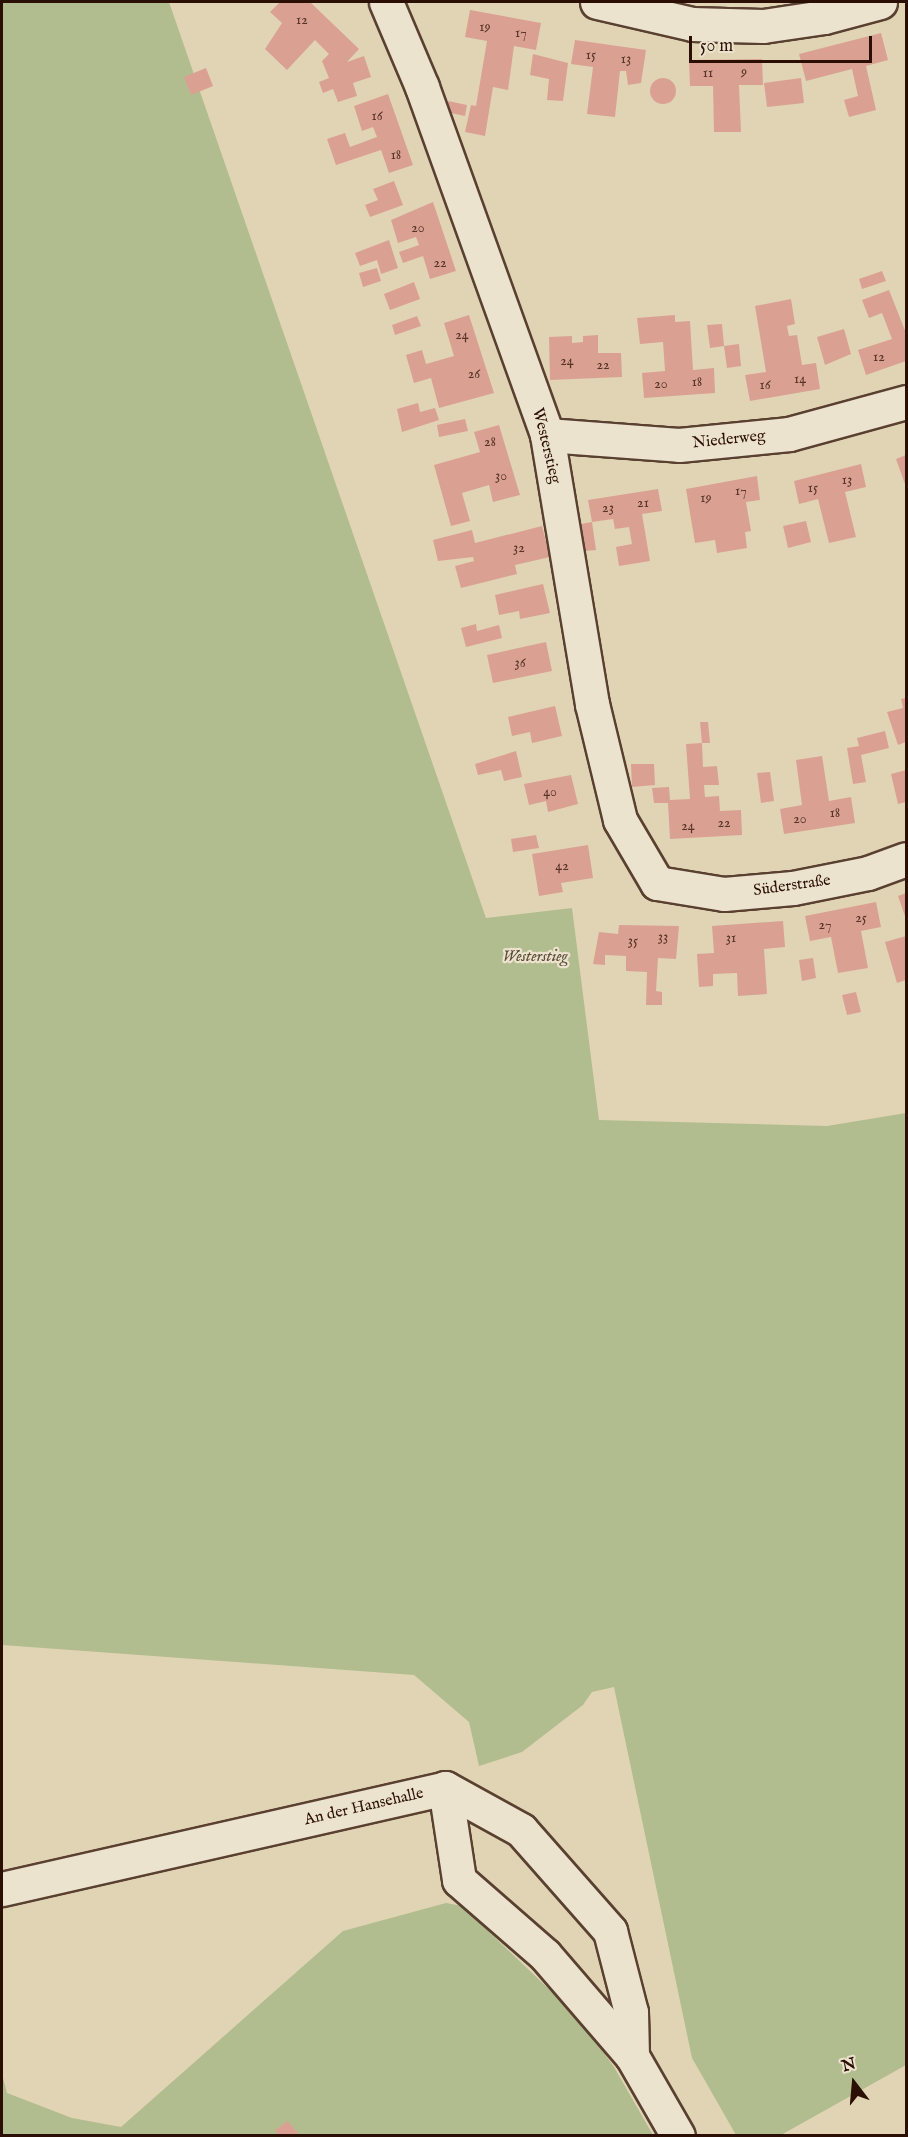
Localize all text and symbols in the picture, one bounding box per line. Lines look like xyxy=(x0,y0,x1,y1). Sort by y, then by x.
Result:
house number: 12 xyxy=(296,12,308,28)
house number: 19 xyxy=(479,19,491,35)
scale bar xyxy=(692,24,875,62)
house number: 17 xyxy=(515,25,527,41)
text: 50 m xyxy=(700,35,733,58)
house number: 15 xyxy=(586,47,596,63)
house number: 13 xyxy=(621,51,631,67)
house number: 9 xyxy=(741,64,747,80)
house number: 11 xyxy=(703,65,713,81)
house number: 16 xyxy=(371,108,383,124)
house number: 18 xyxy=(391,147,401,163)
house number: 20 xyxy=(411,220,425,236)
house number: 22 xyxy=(433,255,447,271)
house number: 24 xyxy=(455,327,469,343)
house number: 12 xyxy=(873,349,885,365)
house number: 24 xyxy=(560,353,574,369)
house number: 22 xyxy=(596,357,610,373)
house number: 26 xyxy=(468,366,480,382)
house number: 14 xyxy=(794,371,806,387)
house number: 18 xyxy=(692,374,702,390)
house number: 20 xyxy=(654,376,668,392)
house number: 16 xyxy=(759,377,771,393)
street label: Westerstieg xyxy=(527,406,565,486)
street label: Niederweg xyxy=(691,427,767,453)
house number: 28 xyxy=(484,434,496,450)
house number: 30 xyxy=(495,468,507,484)
house number: 13 xyxy=(842,472,852,488)
house number: 15 xyxy=(808,480,818,496)
house number: 17 xyxy=(735,483,747,499)
house number: 19 xyxy=(700,490,712,506)
house number: 21 xyxy=(637,495,649,511)
house number: 23 xyxy=(602,500,614,516)
house number: 32 xyxy=(513,540,525,556)
house number: 36 xyxy=(514,655,526,671)
house number: 40 xyxy=(543,784,557,800)
house number: 18 xyxy=(830,805,840,821)
house number: 20 xyxy=(793,811,807,827)
house number: 22 xyxy=(717,815,731,831)
house number: 24 xyxy=(681,818,695,834)
house number: 42 xyxy=(555,858,569,874)
street label: Süderstraße xyxy=(752,871,832,901)
house number: 25 xyxy=(855,910,867,926)
house number: 27 xyxy=(819,917,831,933)
house number: 33 xyxy=(658,929,668,945)
house number: 31 xyxy=(726,930,736,946)
house number: 35 xyxy=(628,933,638,949)
park label: Westerstieg xyxy=(502,947,568,967)
street label: An der Hansehalle xyxy=(303,1784,425,1830)
north arrow xyxy=(824,2053,884,2113)
text: N xyxy=(840,2054,858,2077)

